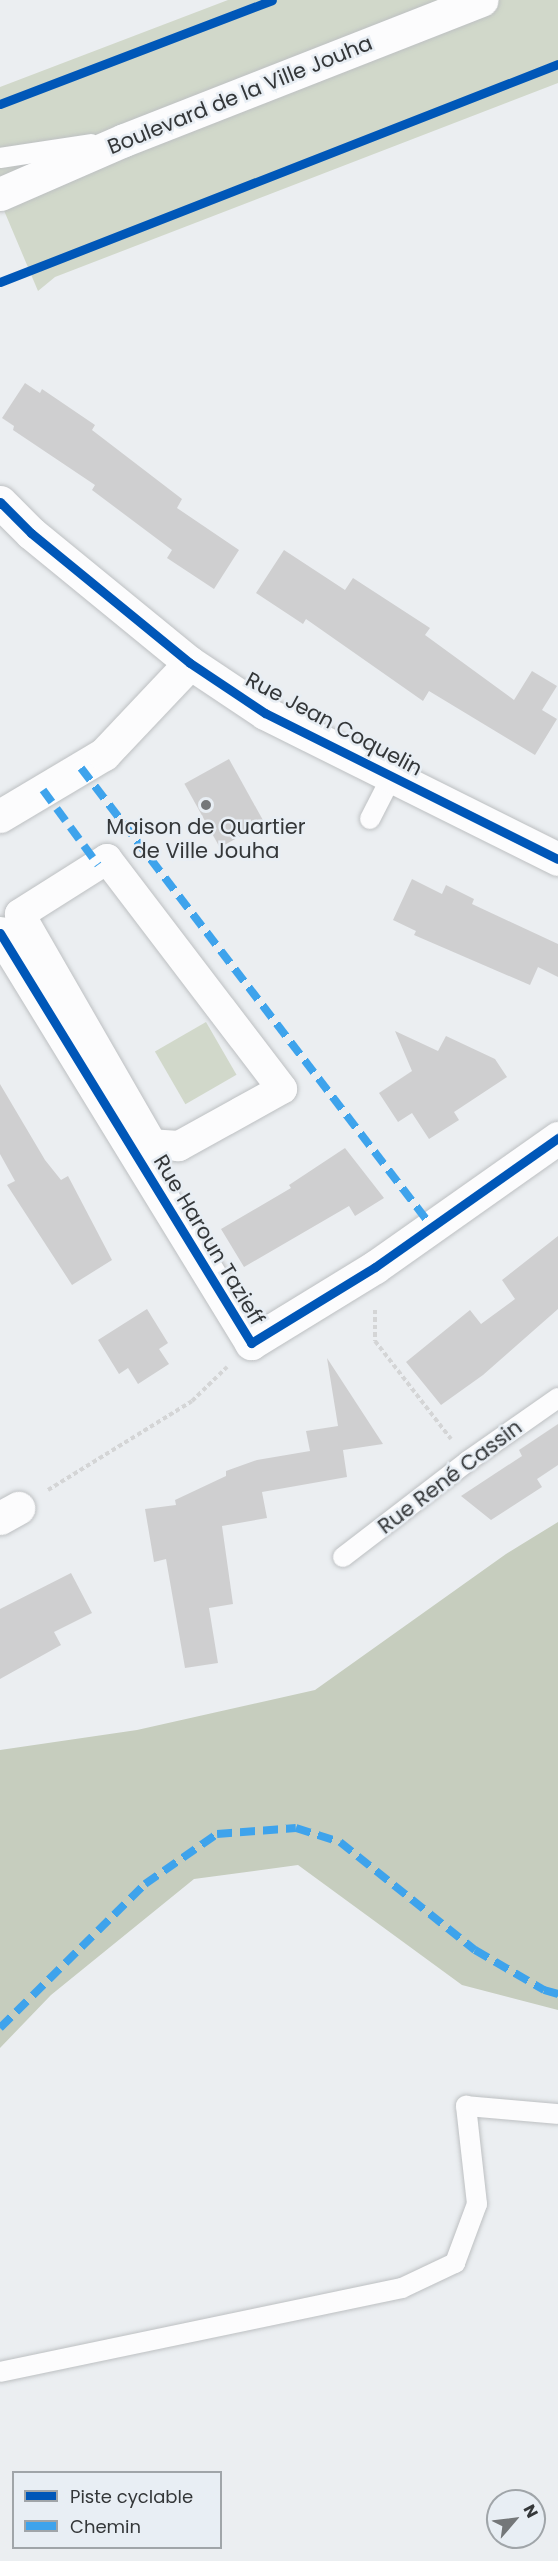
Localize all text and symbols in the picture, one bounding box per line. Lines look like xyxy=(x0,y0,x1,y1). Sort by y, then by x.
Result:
street label: Boulevard de la Ville Jouha xyxy=(104,30,376,160)
street label: Rue Jean Coquelin xyxy=(241,667,427,781)
marker: Maison de Quartier de Ville Jouha xyxy=(199,798,213,812)
place label: Maison de Quartier de Ville Jouha xyxy=(106,814,306,864)
street label: Rue Haroun Tazieff xyxy=(148,1150,270,1330)
street label: Rue René Cassin xyxy=(373,1415,527,1539)
legend xyxy=(12,2471,222,2549)
text: Piste cyclable xyxy=(70,2484,193,2509)
north arrow xyxy=(486,2489,546,2549)
text: N xyxy=(518,2501,544,2522)
text: Chemin xyxy=(70,2514,141,2539)

